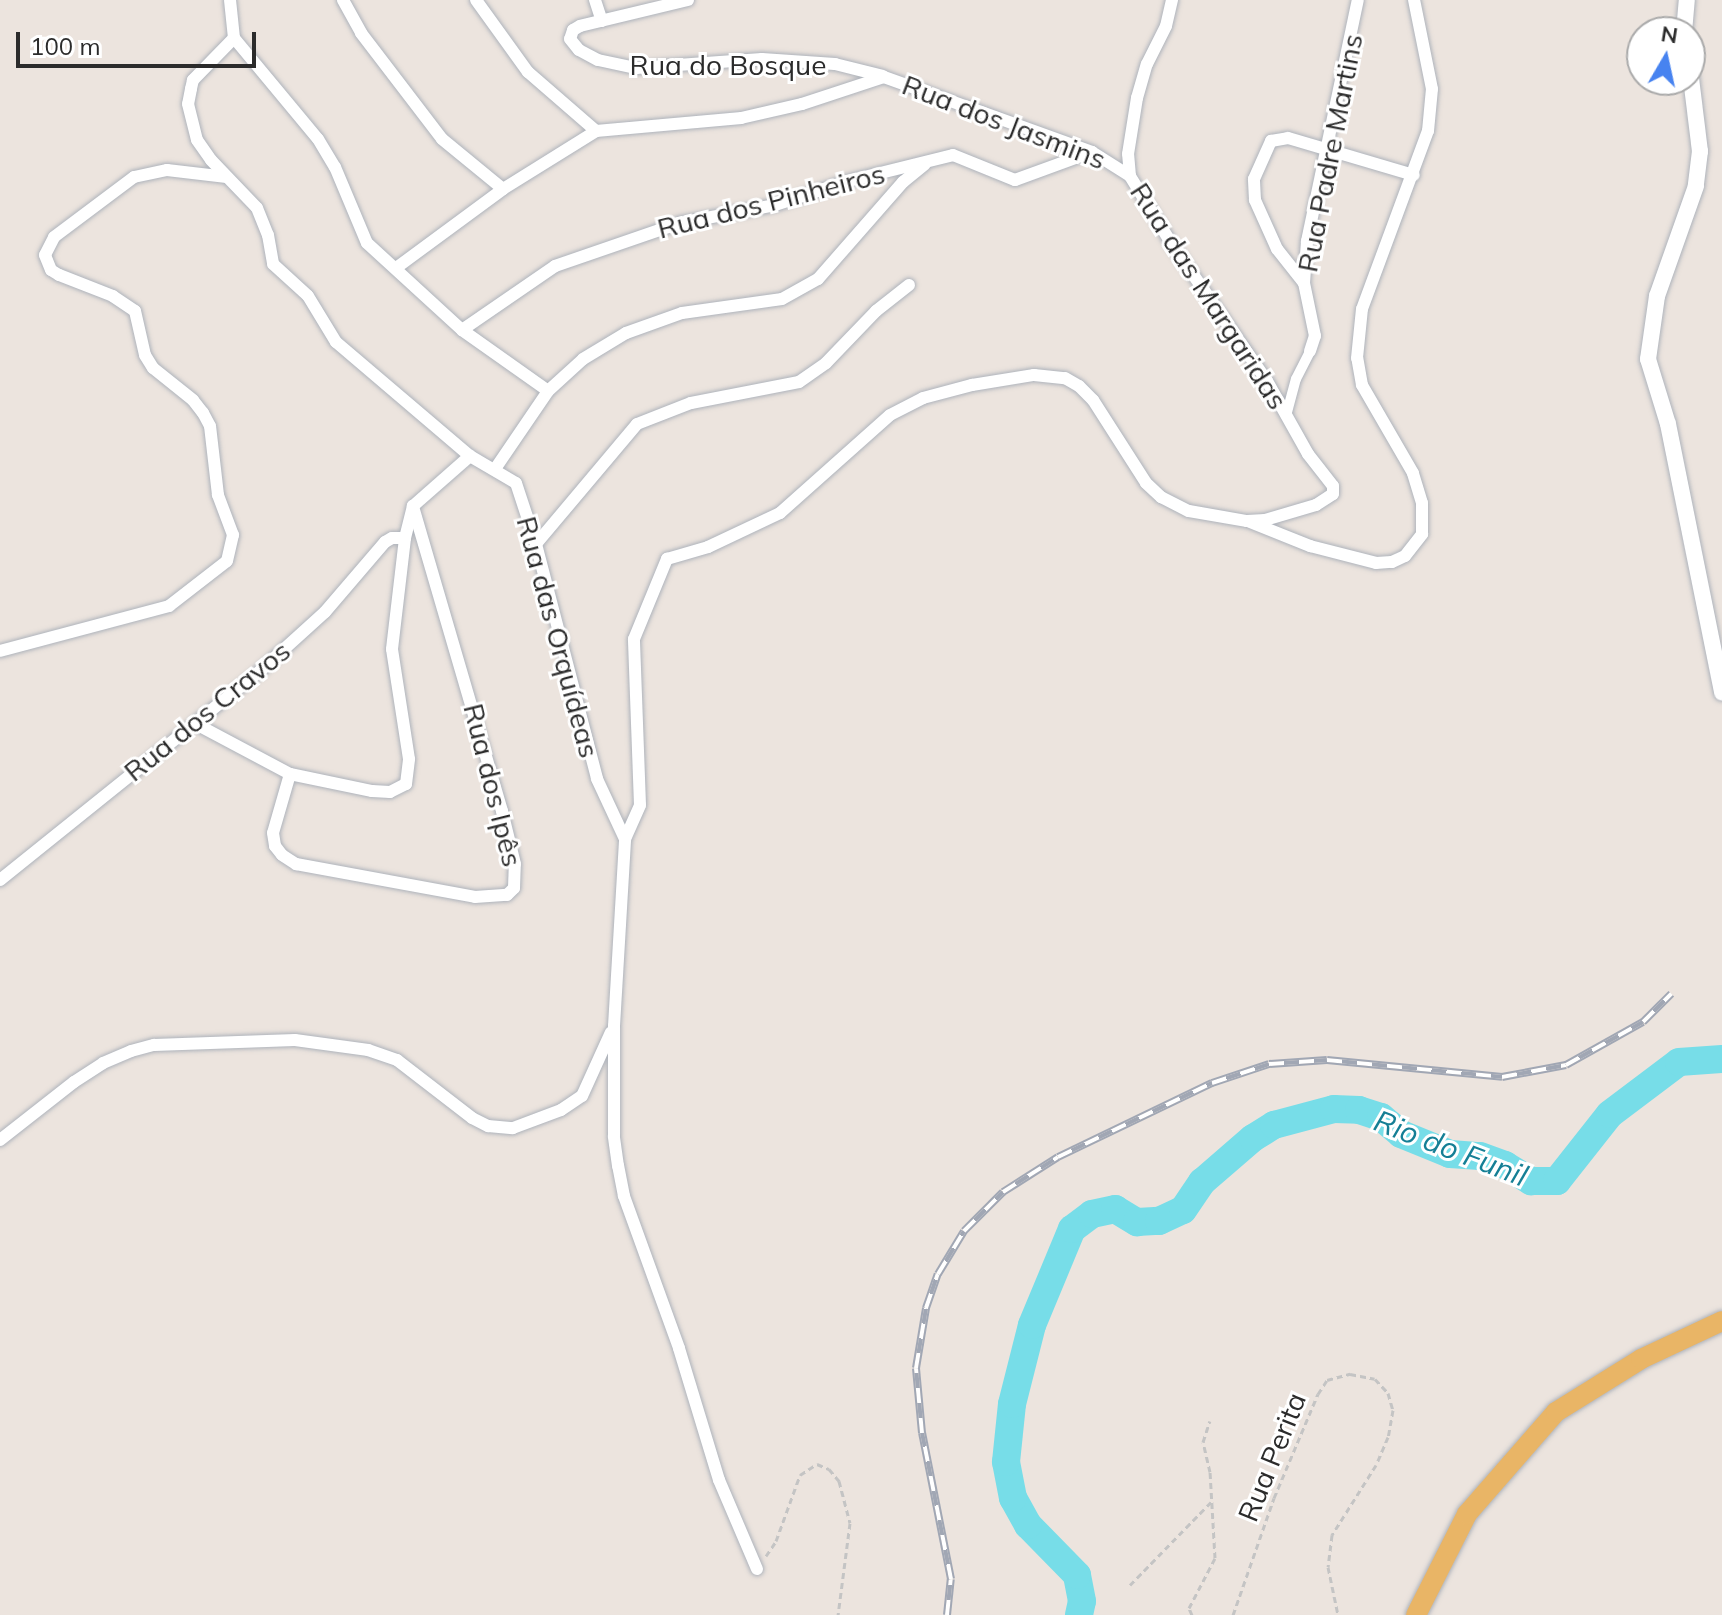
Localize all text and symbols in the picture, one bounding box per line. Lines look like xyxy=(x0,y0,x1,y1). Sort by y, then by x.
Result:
scale bar xyxy=(20,16,260,66)
north arrow xyxy=(1626,16,1706,96)
text: N xyxy=(1659,19,1680,49)
text: 100 m xyxy=(30,31,101,61)
street label: Rua Padre Martins xyxy=(1290,31,1370,275)
street label: Rua do Bosque xyxy=(630,48,826,82)
street label: Rua dos Jasmins xyxy=(898,68,1110,176)
street label: Rua dos Pinheiros xyxy=(654,157,888,245)
street label: Rua das Margaridas xyxy=(1123,176,1295,416)
street label: Rua das Orquídeas xyxy=(510,513,606,761)
street label: Rua dos Cravos xyxy=(117,634,297,788)
street label: Rua dos Ipês xyxy=(457,700,529,870)
water label: Rio do Funil xyxy=(1369,1102,1533,1194)
street label: Rua Perita xyxy=(1231,1388,1313,1526)

